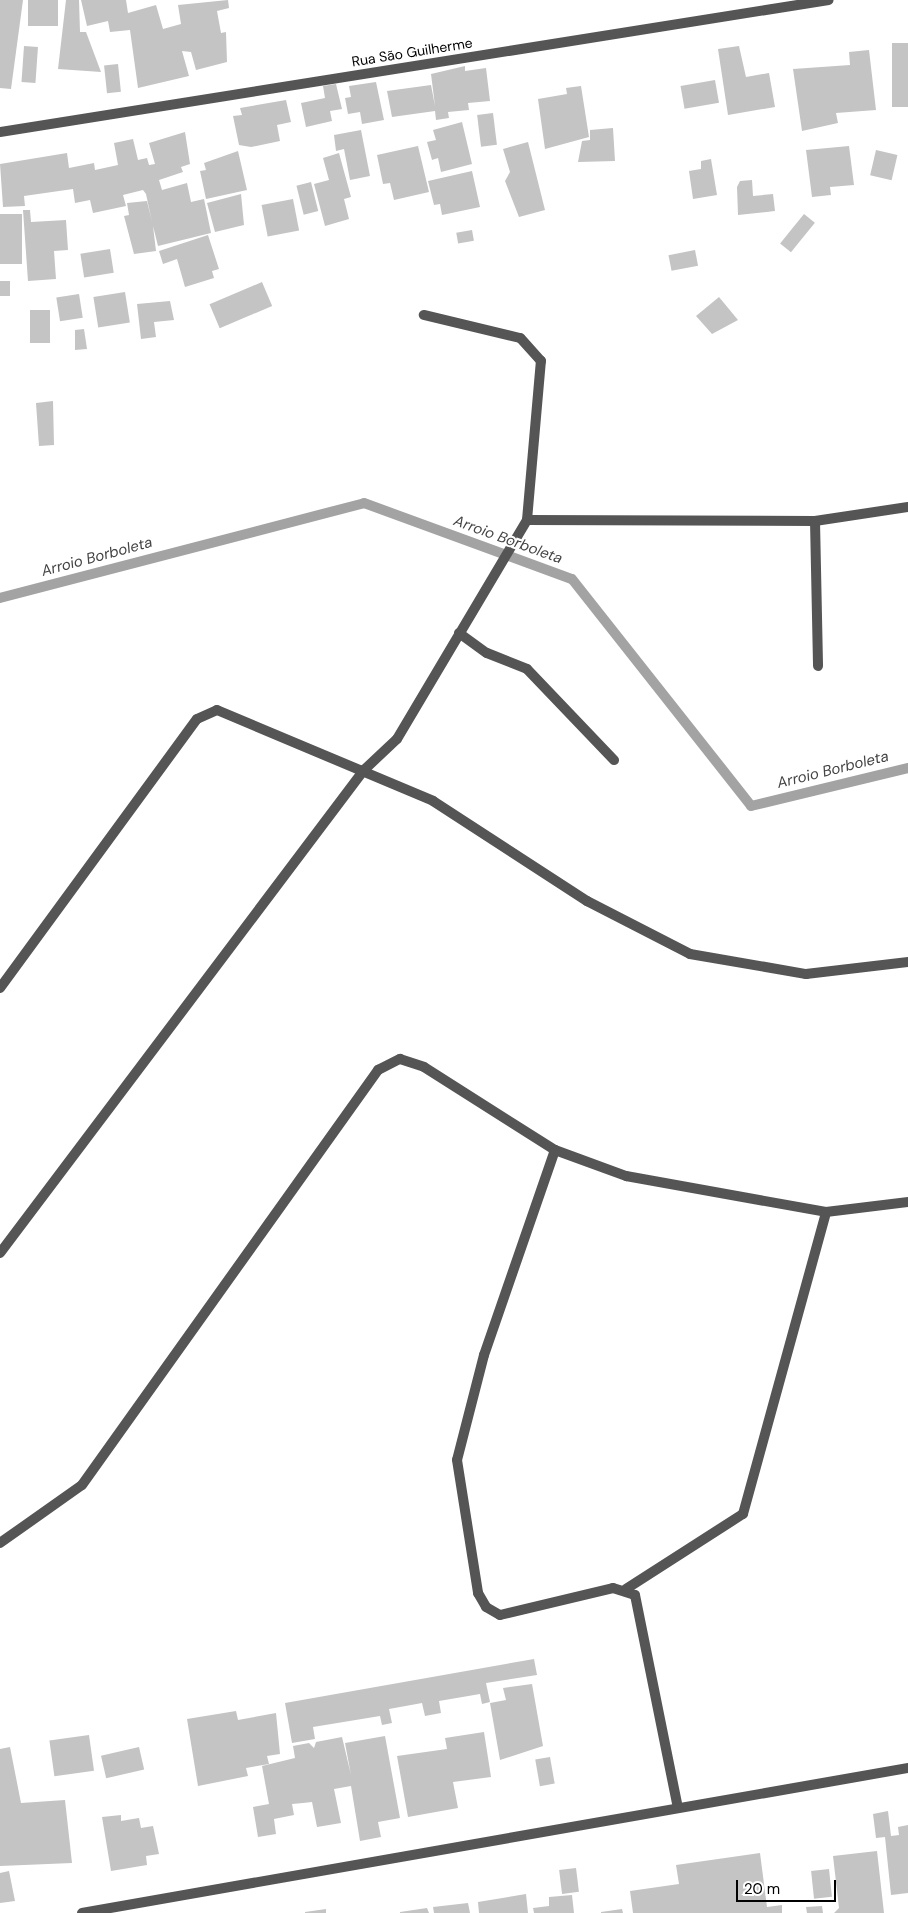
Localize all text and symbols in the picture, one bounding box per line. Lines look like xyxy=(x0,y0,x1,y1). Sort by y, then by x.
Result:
street label: Rua São Guilherme xyxy=(350,34,474,70)
water label: Arroio Borboleta xyxy=(451,512,565,568)
water label: Arroio Borboleta xyxy=(39,534,155,580)
water label: Arroio Borboleta xyxy=(775,747,891,793)
scale bar xyxy=(738,1870,838,1902)
text: 20 m xyxy=(744,1879,780,1899)

